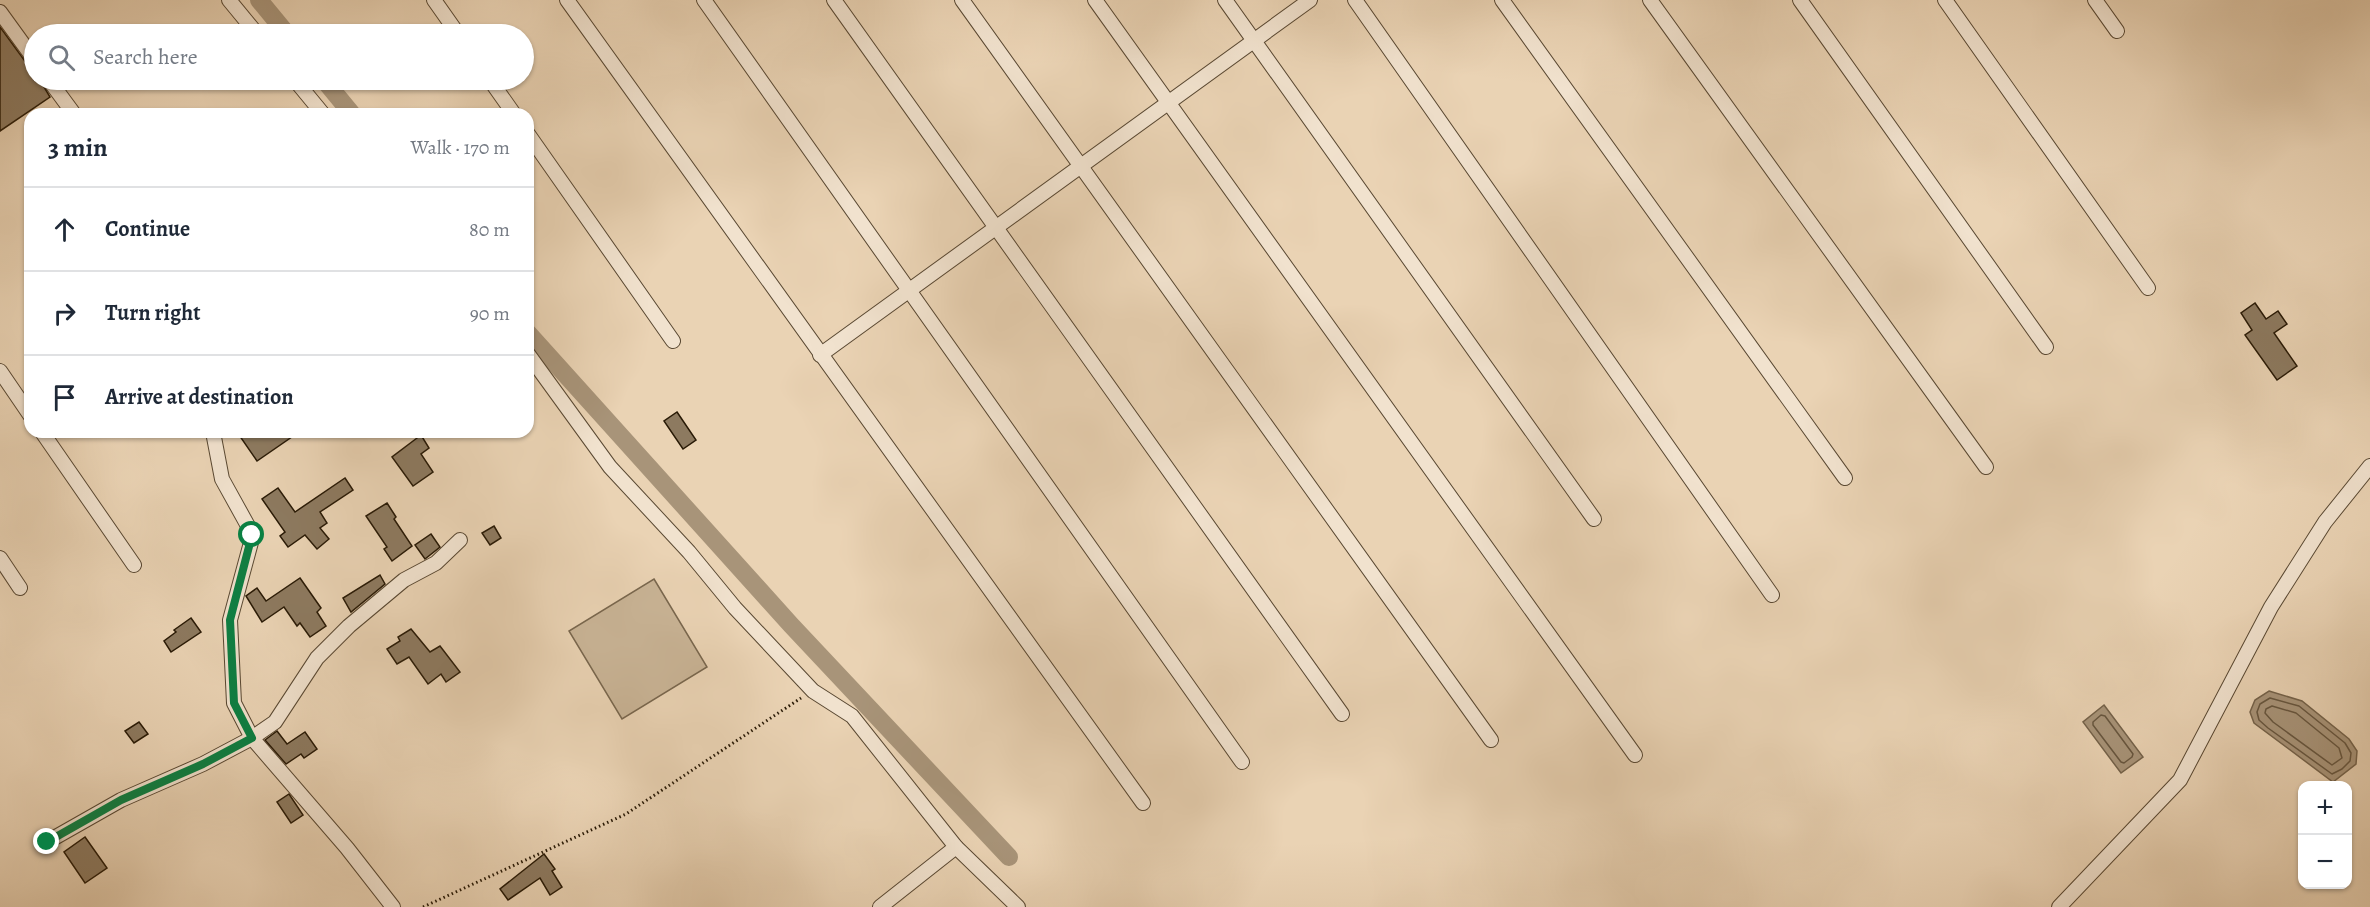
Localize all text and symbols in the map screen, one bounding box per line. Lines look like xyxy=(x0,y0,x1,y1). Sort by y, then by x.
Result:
search box xyxy=(24,24,534,90)
icon: search xyxy=(45,41,78,74)
text: Search here xyxy=(93,42,198,72)
text: 3 min xyxy=(48,130,108,165)
text: Walk · 170 m xyxy=(410,134,510,161)
icon: ahead xyxy=(48,213,81,246)
text: Continue xyxy=(105,214,190,244)
text: 80 m xyxy=(469,216,510,243)
icon: right xyxy=(48,297,81,330)
text: Turn right xyxy=(105,298,201,328)
text: 90 m xyxy=(470,300,510,327)
icon: arrive xyxy=(48,381,81,414)
text: Arrive at destination xyxy=(105,382,294,412)
route start xyxy=(238,521,264,547)
map controls xyxy=(2298,781,2352,889)
button: + xyxy=(2298,781,2352,835)
route end xyxy=(33,828,59,854)
button: − xyxy=(2298,835,2352,889)

